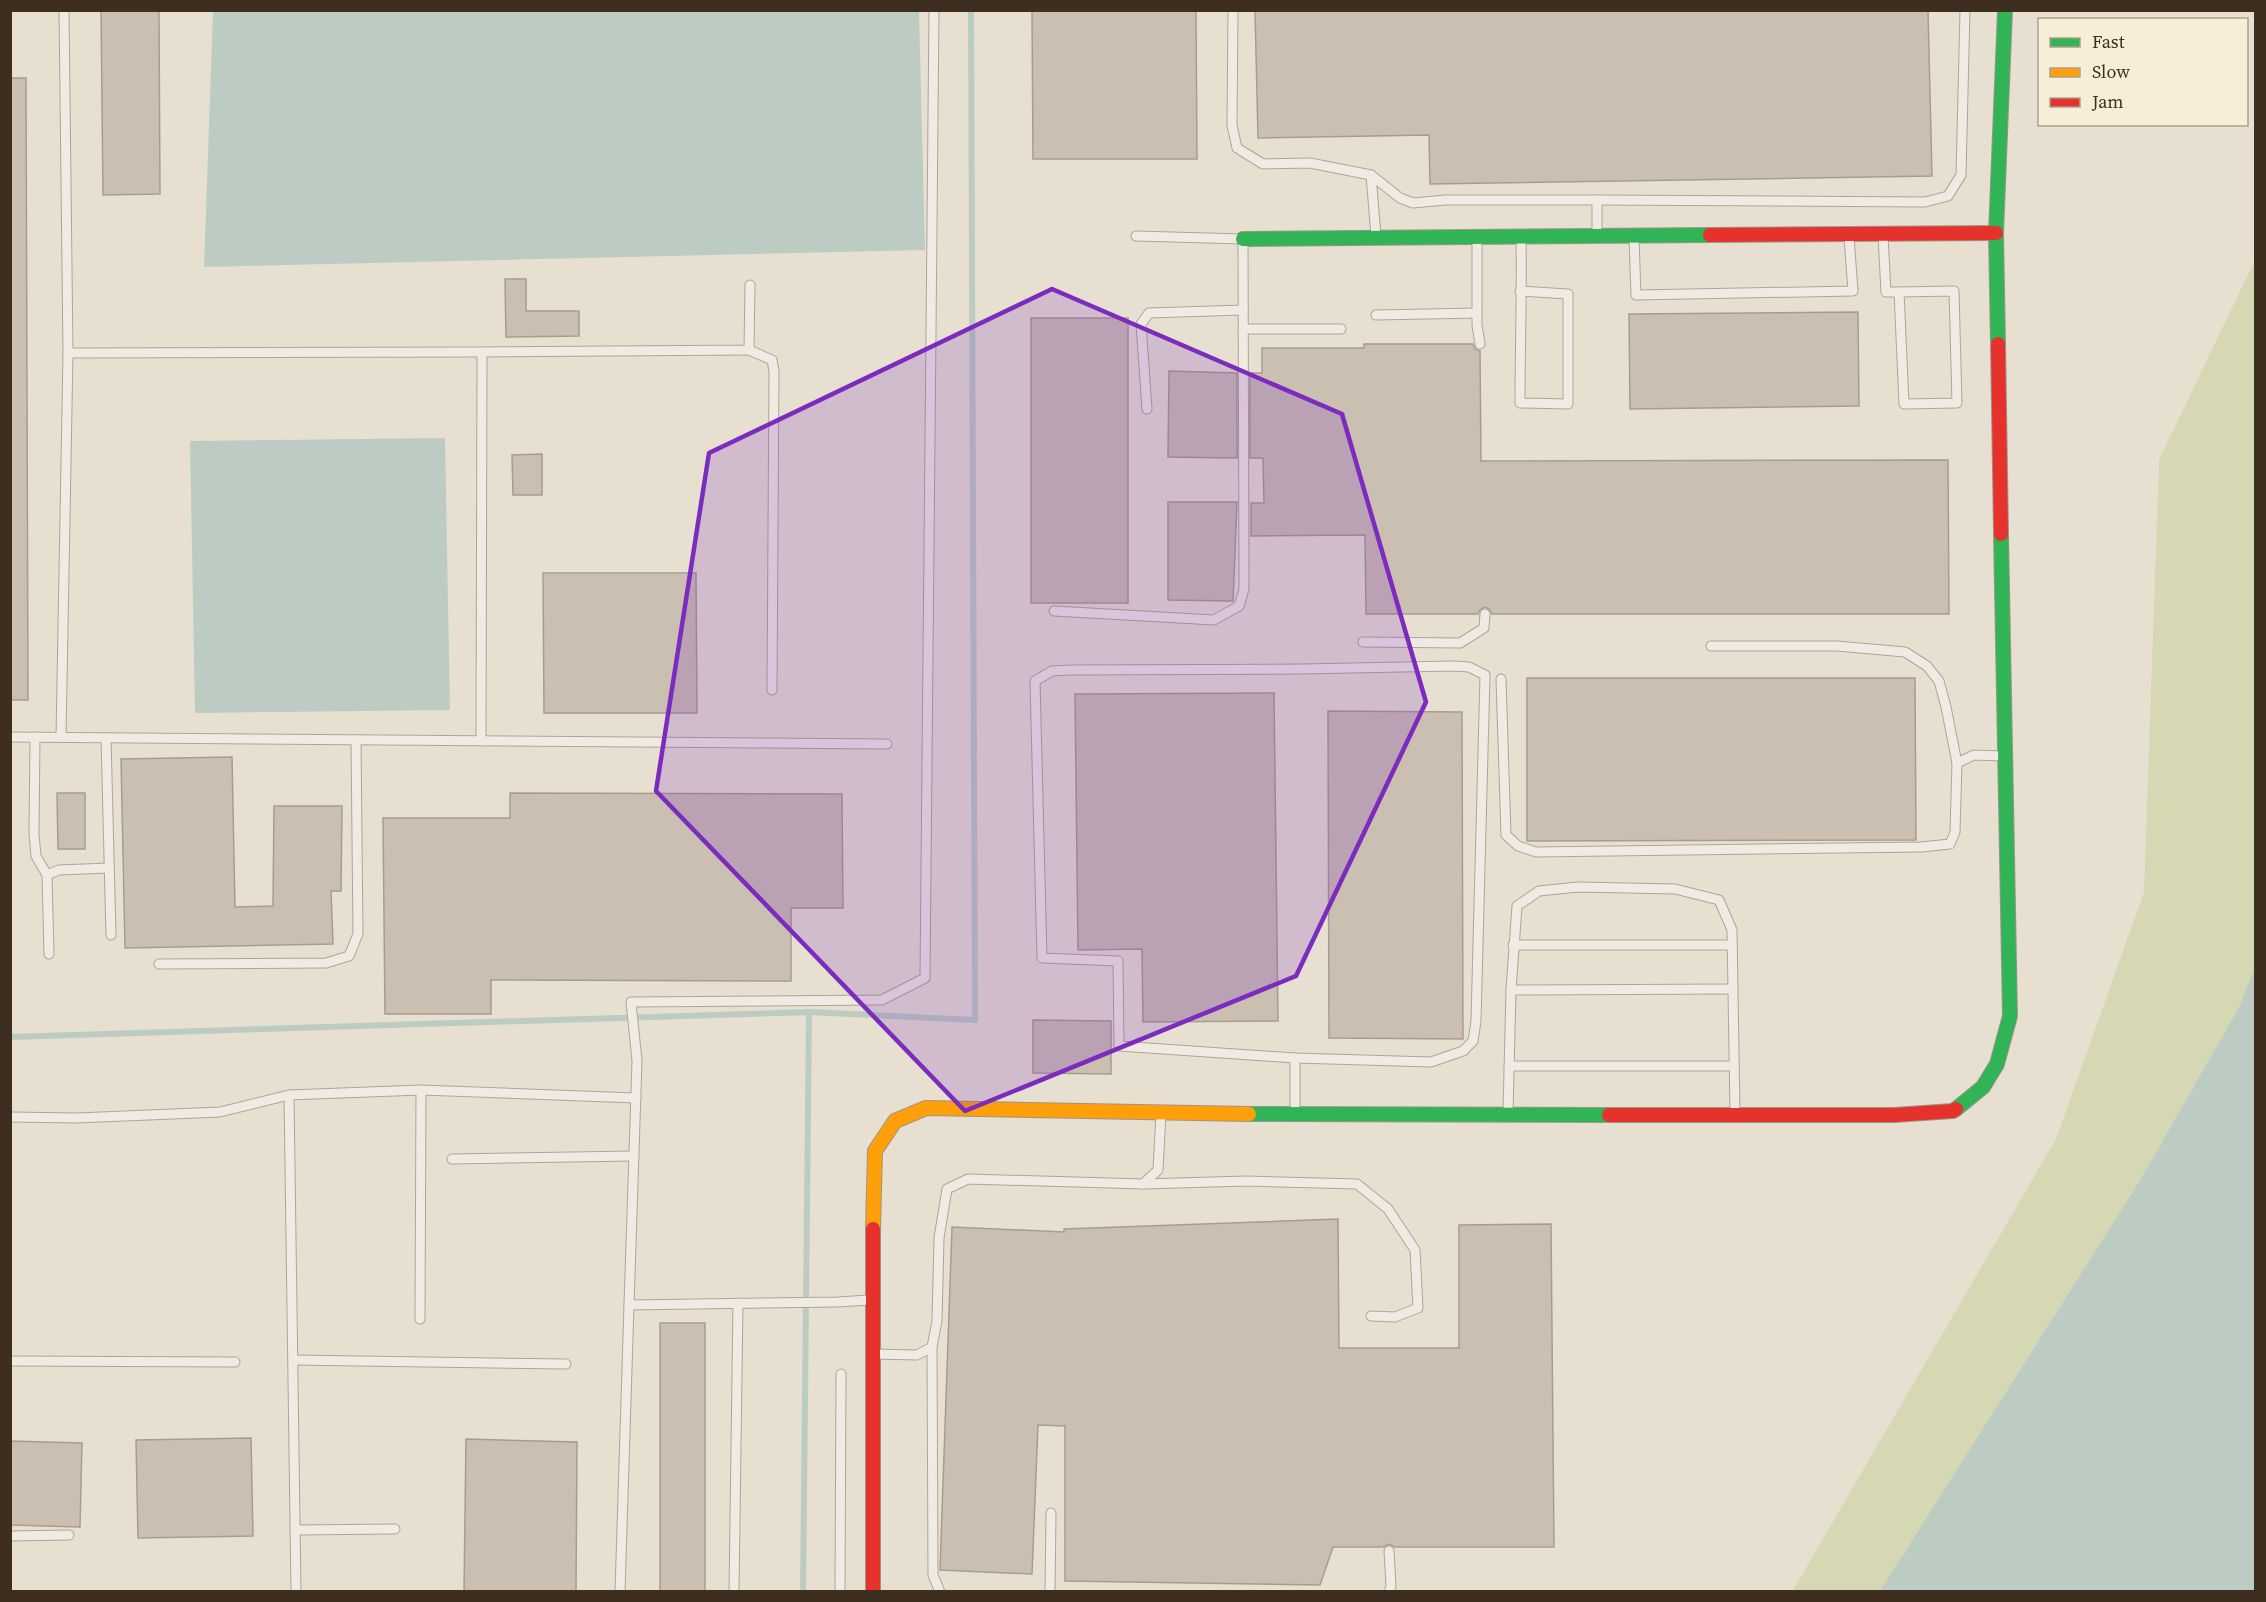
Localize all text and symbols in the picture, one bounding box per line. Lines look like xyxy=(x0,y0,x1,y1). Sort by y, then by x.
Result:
legend xyxy=(2038,18,2248,126)
text: Fast xyxy=(2092,29,2125,54)
text: Slow xyxy=(2092,59,2130,84)
text: Jam xyxy=(2091,89,2124,114)

